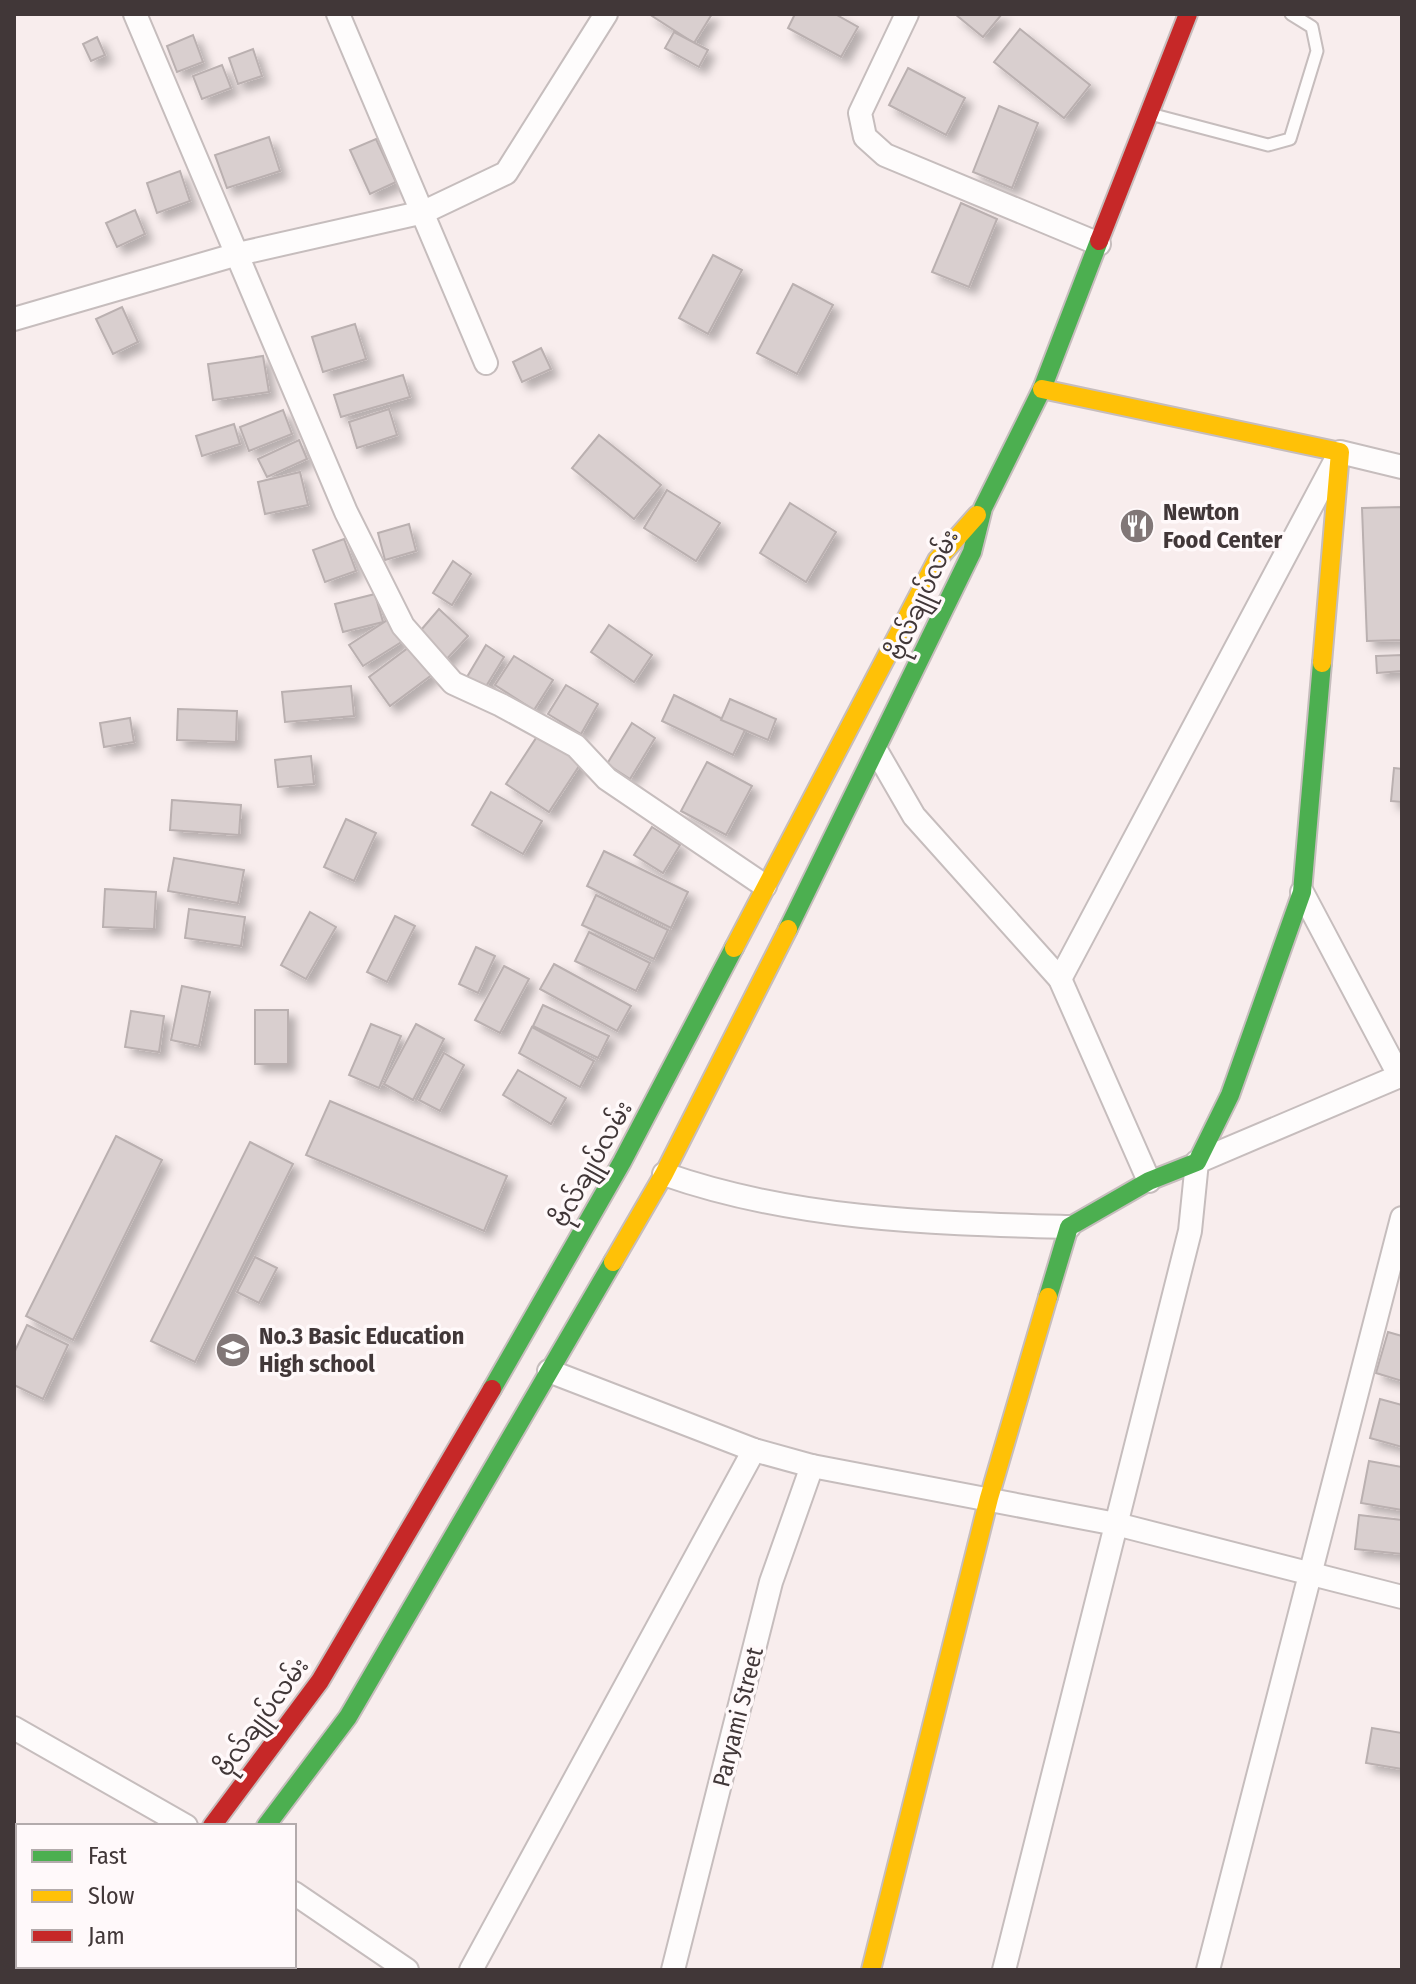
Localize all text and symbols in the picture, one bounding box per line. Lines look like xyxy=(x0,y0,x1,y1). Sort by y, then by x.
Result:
place label: Newton Food Center xyxy=(1163,498,1282,554)
restaurant icon: Newton Food Center xyxy=(1118,507,1156,545)
street label: ဗိုလ်ချုပ်လမ်း xyxy=(880,525,969,667)
street label: ဗိုလ်ချုပ်လမ်း xyxy=(544,1095,642,1234)
place label: No.3 Basic Education High school xyxy=(259,1322,464,1378)
school or university icon: No.3 Basic Education High school xyxy=(214,1331,252,1369)
street label: Paryami Street xyxy=(707,1644,769,1790)
street label: ဗိုလ်ချုပ်လမ်း xyxy=(208,1651,318,1785)
legend xyxy=(16,1824,296,1968)
text: Fast xyxy=(88,1842,127,1870)
text: Slow xyxy=(88,1882,135,1910)
text: Jam xyxy=(88,1922,125,1950)

